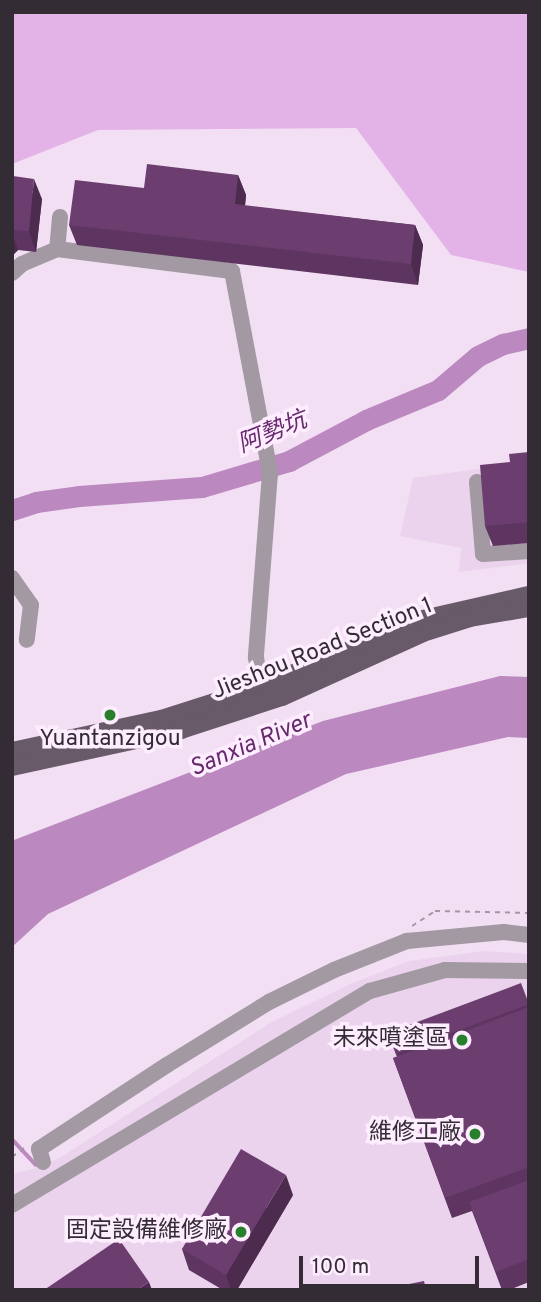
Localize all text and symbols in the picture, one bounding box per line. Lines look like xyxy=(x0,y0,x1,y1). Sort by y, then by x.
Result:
water label: 阿勢坑 xyxy=(234,407,312,461)
street label: Jieshou Road Section 1 xyxy=(209,593,437,707)
marker: Yuantanzigou xyxy=(102,707,118,723)
water label: Sanxia River xyxy=(186,707,316,785)
place label: Yuantanzigou xyxy=(39,726,181,754)
place label: 未來噴塗區 xyxy=(333,1026,448,1054)
marker: 未來噴塗區 xyxy=(454,1032,470,1048)
place label: 維修工廠 xyxy=(369,1120,461,1148)
marker: 維修工廠 xyxy=(467,1126,483,1142)
place label: 固定設備維修廠 xyxy=(66,1218,227,1246)
marker: 固定設備維修廠 xyxy=(233,1224,249,1240)
scale bar xyxy=(303,1242,483,1286)
text: 100 m xyxy=(312,1254,369,1281)

